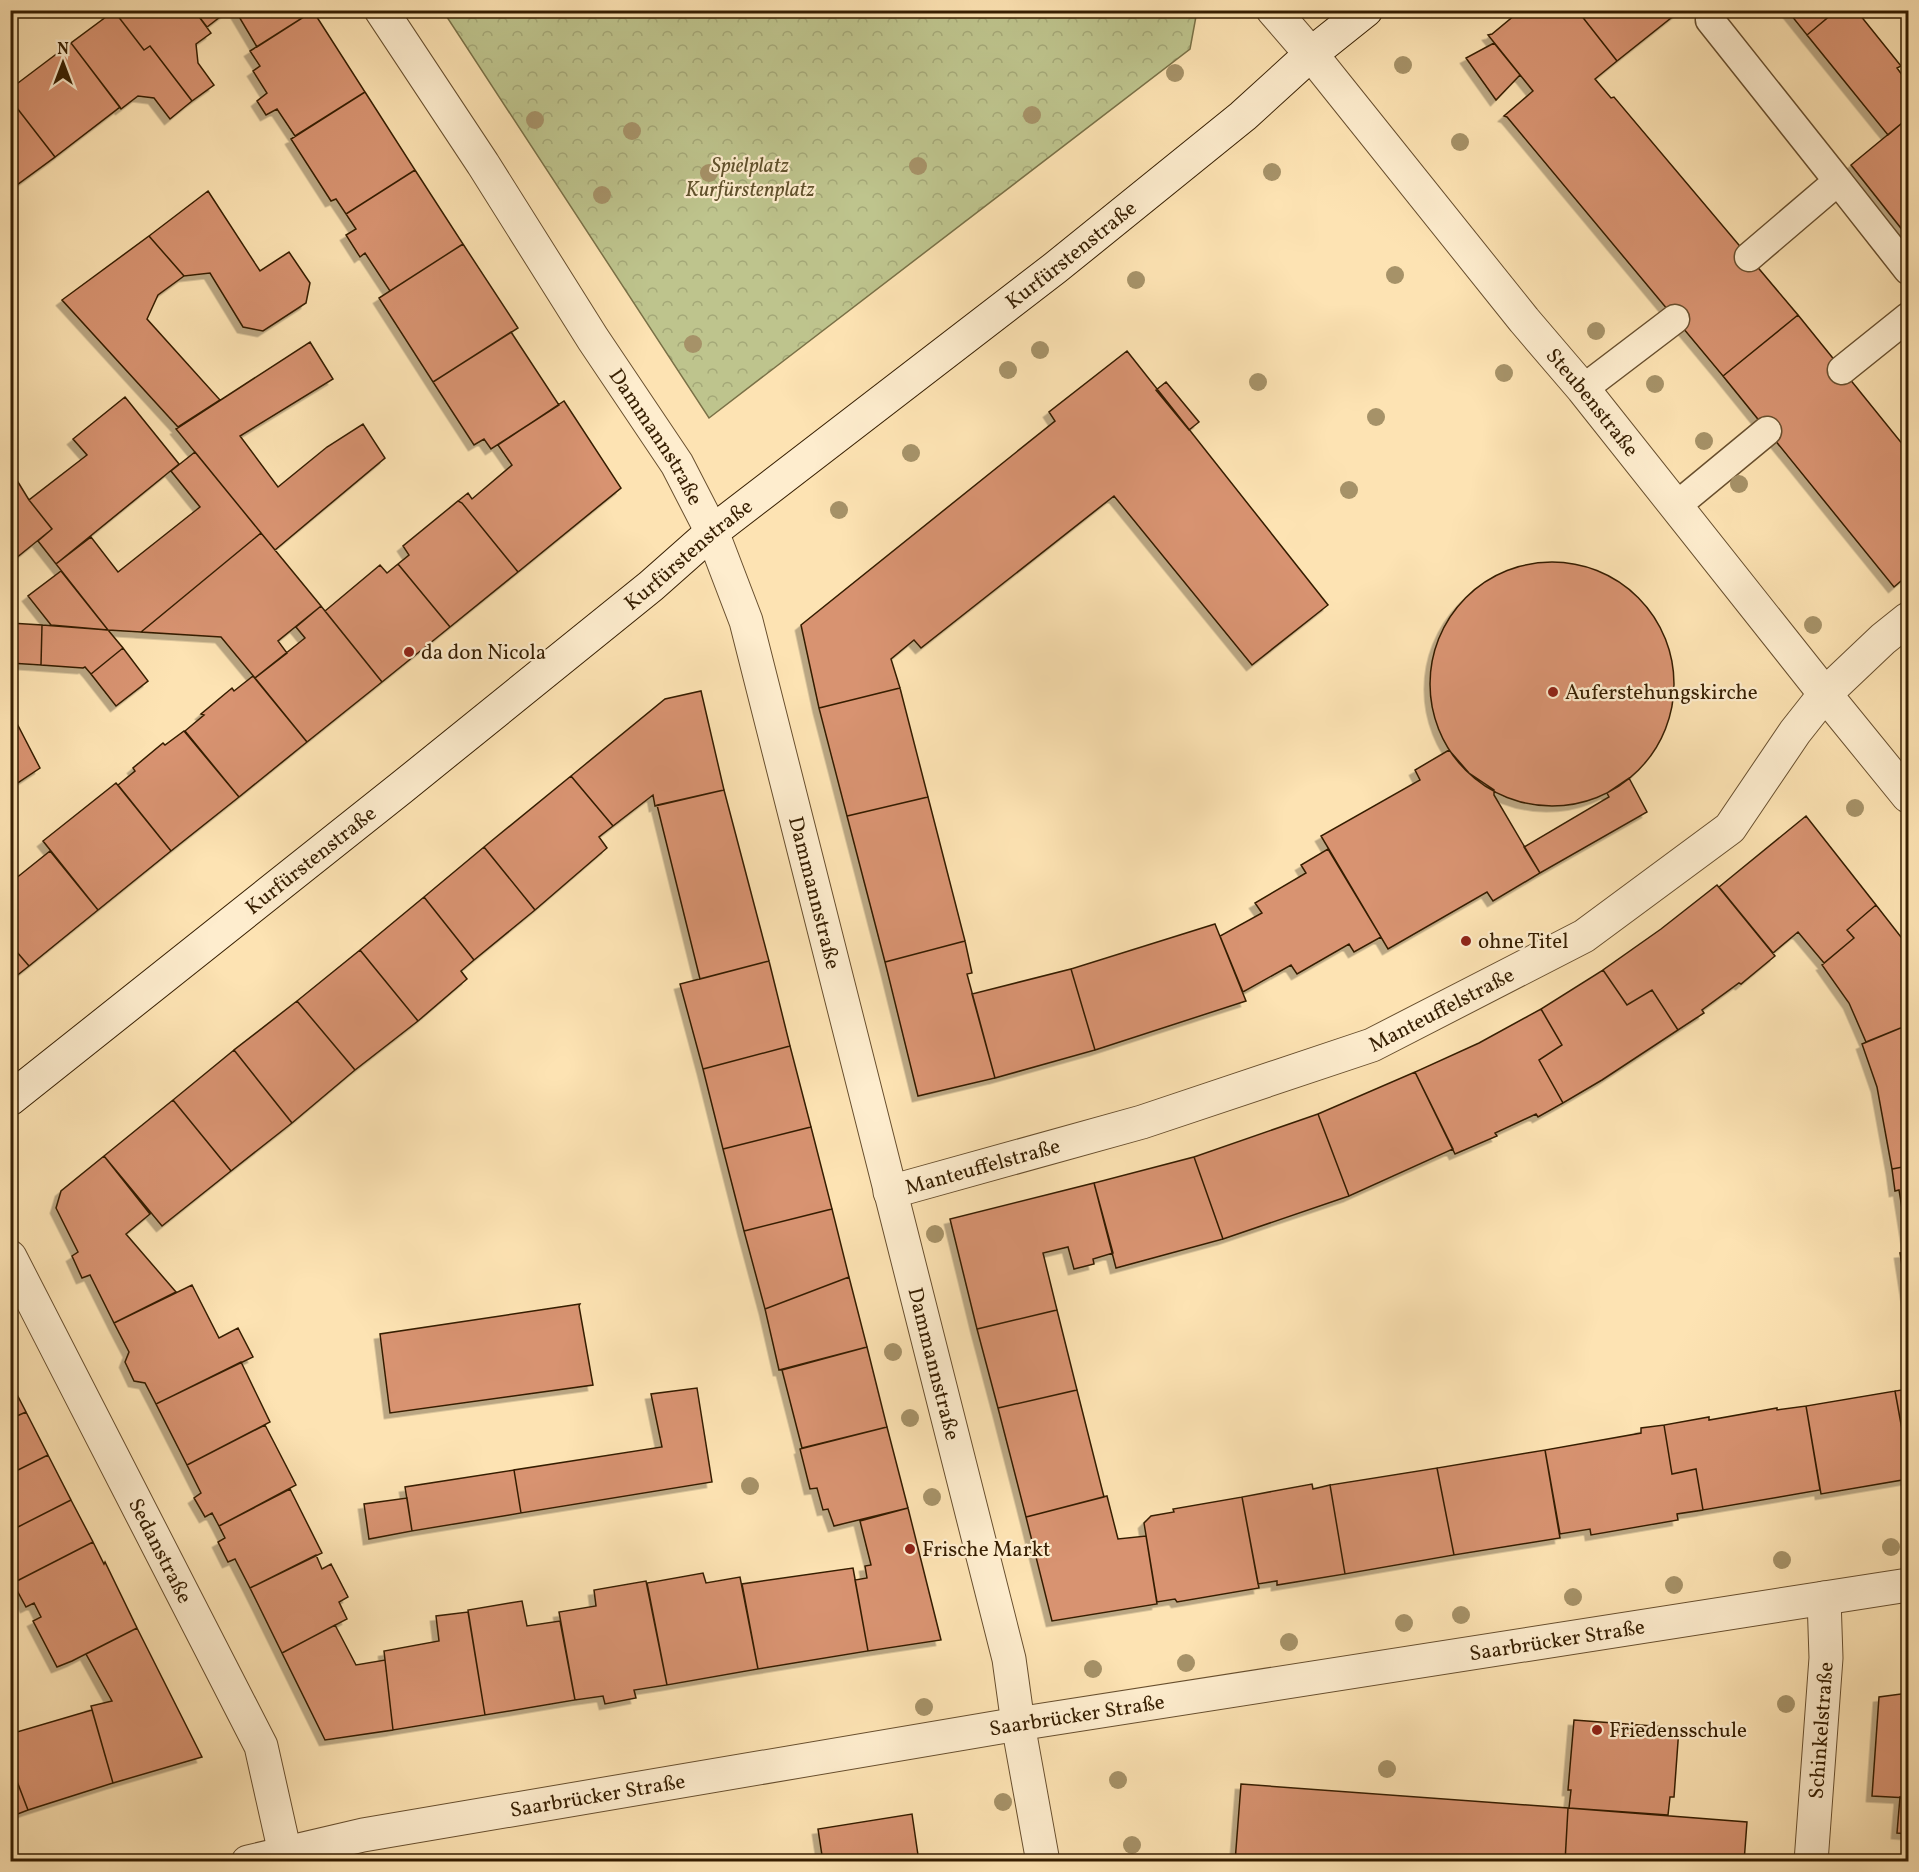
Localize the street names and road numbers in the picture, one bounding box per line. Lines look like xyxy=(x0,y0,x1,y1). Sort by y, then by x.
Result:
street label: Kurfürstenstraße xyxy=(1000,195,1143,317)
street label: Steubenstraße xyxy=(1538,342,1645,464)
street label: Dammannstraße xyxy=(601,363,709,511)
street label: Kurfürstenstraße xyxy=(619,493,759,618)
street label: Kurfürstenstraße xyxy=(240,800,383,922)
street label: Dammannstraße xyxy=(780,813,847,973)
street label: Manteuffelstraße xyxy=(1364,961,1520,1060)
street label: Manteuffelstraße xyxy=(902,1132,1064,1203)
street label: Dammannstraße xyxy=(899,1285,966,1444)
street label: Sedanstraße xyxy=(120,1494,198,1609)
street label: Saarbrücker Straße xyxy=(1467,1613,1647,1669)
street label: Schinkelstraße xyxy=(1803,1661,1842,1800)
street label: Saarbrücker Straße xyxy=(987,1688,1167,1745)
street label: Saarbrücker Straße xyxy=(508,1768,688,1826)

